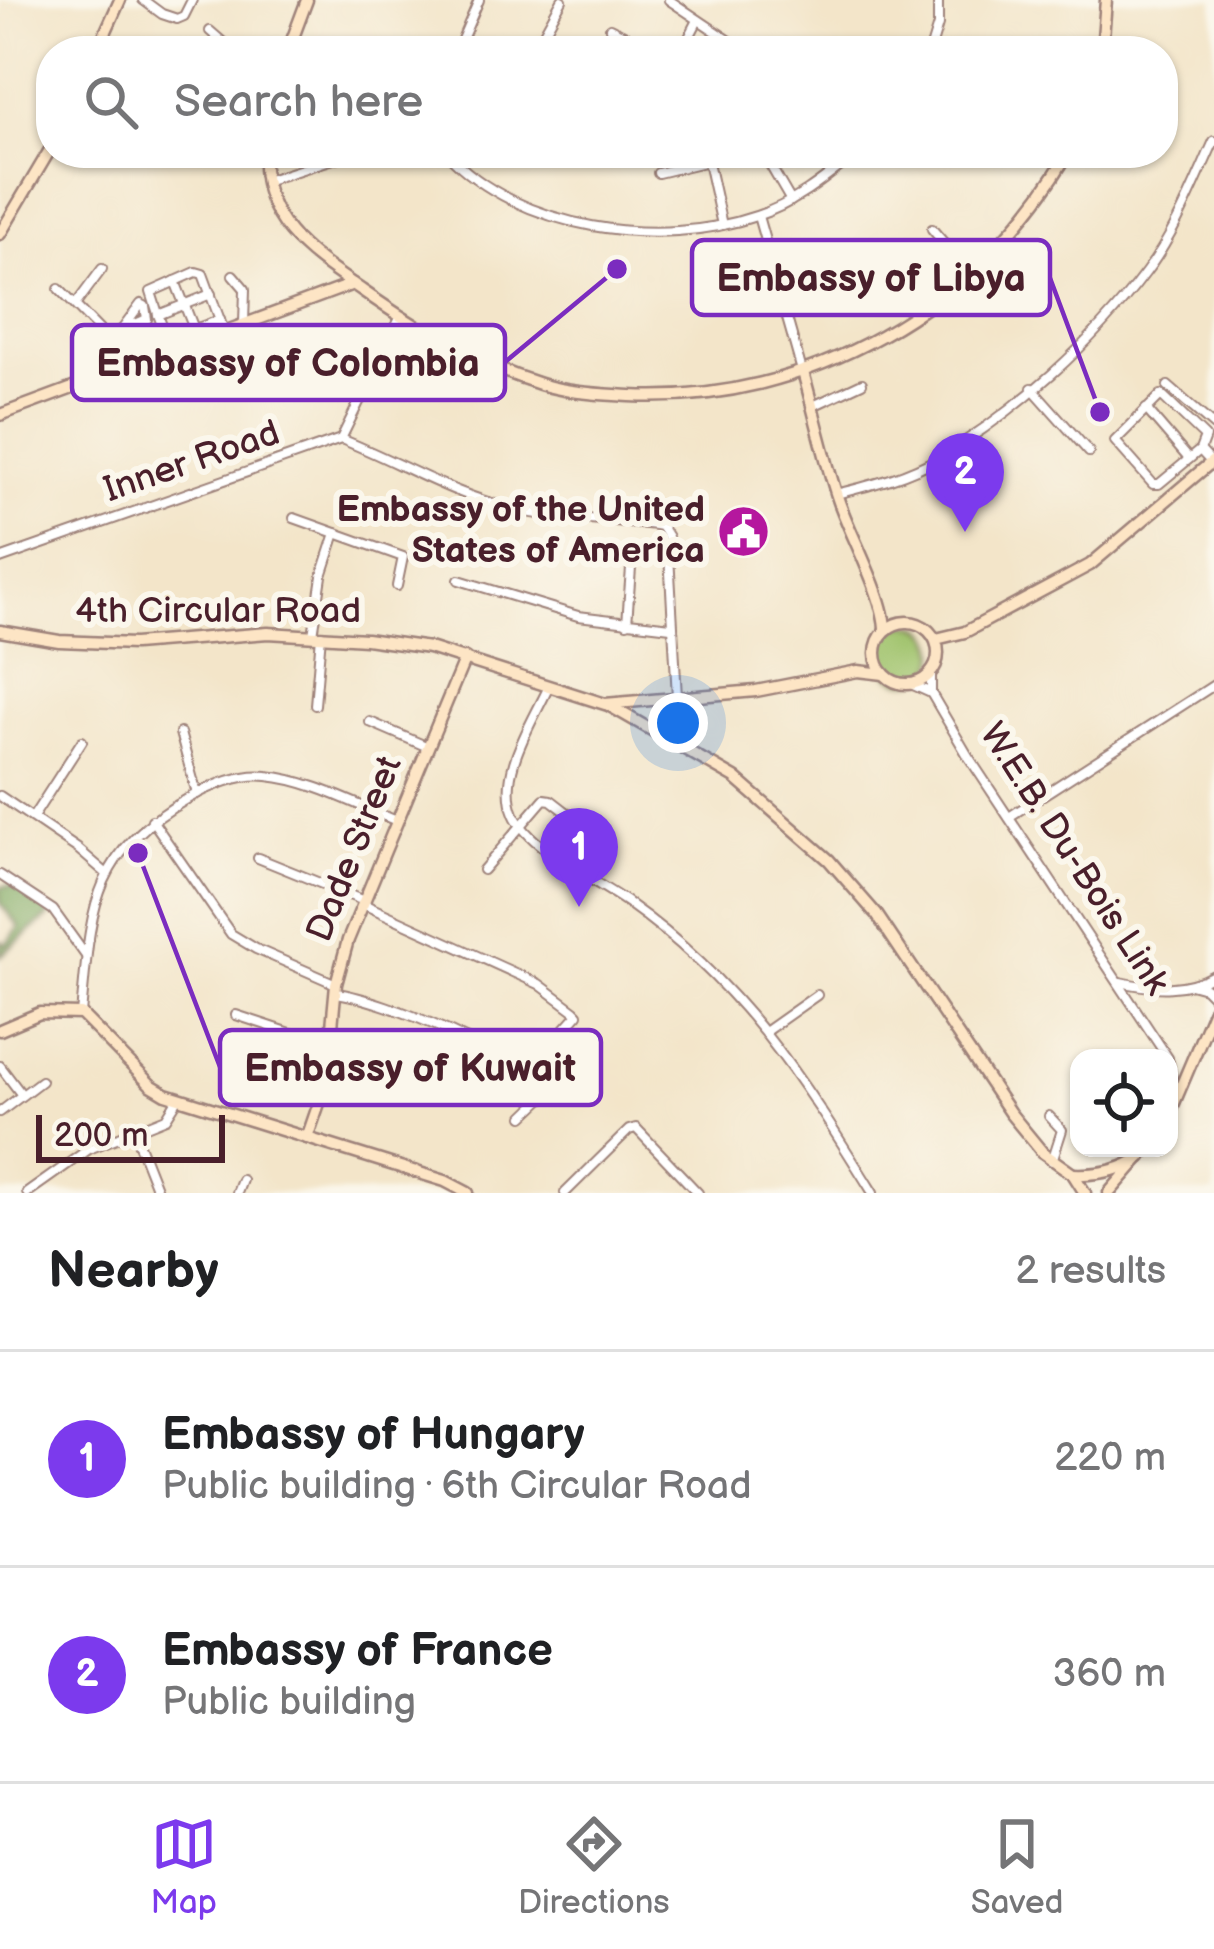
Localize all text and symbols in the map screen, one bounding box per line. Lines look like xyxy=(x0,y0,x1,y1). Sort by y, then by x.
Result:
search box xyxy=(36,36,1178,168)
icon: search xyxy=(78,69,144,135)
text: Search here xyxy=(174,75,423,130)
callout: Embassy of Libya xyxy=(692,240,1050,315)
text: Embassy of Libya xyxy=(716,256,1026,303)
callout: Embassy of Colombia xyxy=(72,325,505,400)
text: Embassy of Colombia xyxy=(96,341,480,388)
street label: Inner Road xyxy=(99,412,285,512)
pin: 2 xyxy=(926,433,1004,532)
place label: Embassy of the United States of America xyxy=(337,489,705,573)
public building icon: Embassy of the United States of America xyxy=(716,503,772,559)
street label: 4th Circular Road xyxy=(75,590,361,633)
your location xyxy=(648,693,708,753)
street label: W.E.B. Du-Bois Link xyxy=(970,715,1178,1003)
street label: Dade Street xyxy=(298,750,412,948)
pin: 1 xyxy=(540,808,618,907)
callout: Embassy of Kuwait xyxy=(220,1030,601,1105)
text: Embassy of Kuwait xyxy=(244,1046,576,1093)
map controls xyxy=(1070,1049,1178,1157)
button: locate xyxy=(1070,1049,1178,1157)
scale bar xyxy=(36,1109,225,1162)
text: 200 m xyxy=(54,1116,148,1156)
text: Nearby xyxy=(48,1241,219,1302)
text: 2 results xyxy=(1015,1248,1166,1295)
text: Embassy of Hungary xyxy=(162,1408,585,1463)
text: 1 xyxy=(79,1435,95,1482)
text: 220 m xyxy=(1054,1435,1166,1482)
text: Public building · 6th Circular Road xyxy=(162,1463,752,1510)
text: Embassy of France xyxy=(162,1624,553,1679)
text: 2 xyxy=(75,1651,99,1698)
text: 360 m xyxy=(1052,1651,1166,1698)
text: Public building xyxy=(162,1679,416,1726)
tab: Map xyxy=(151,1811,217,1923)
tab: Directions xyxy=(518,1811,670,1923)
tab: Saved xyxy=(971,1811,1063,1923)

